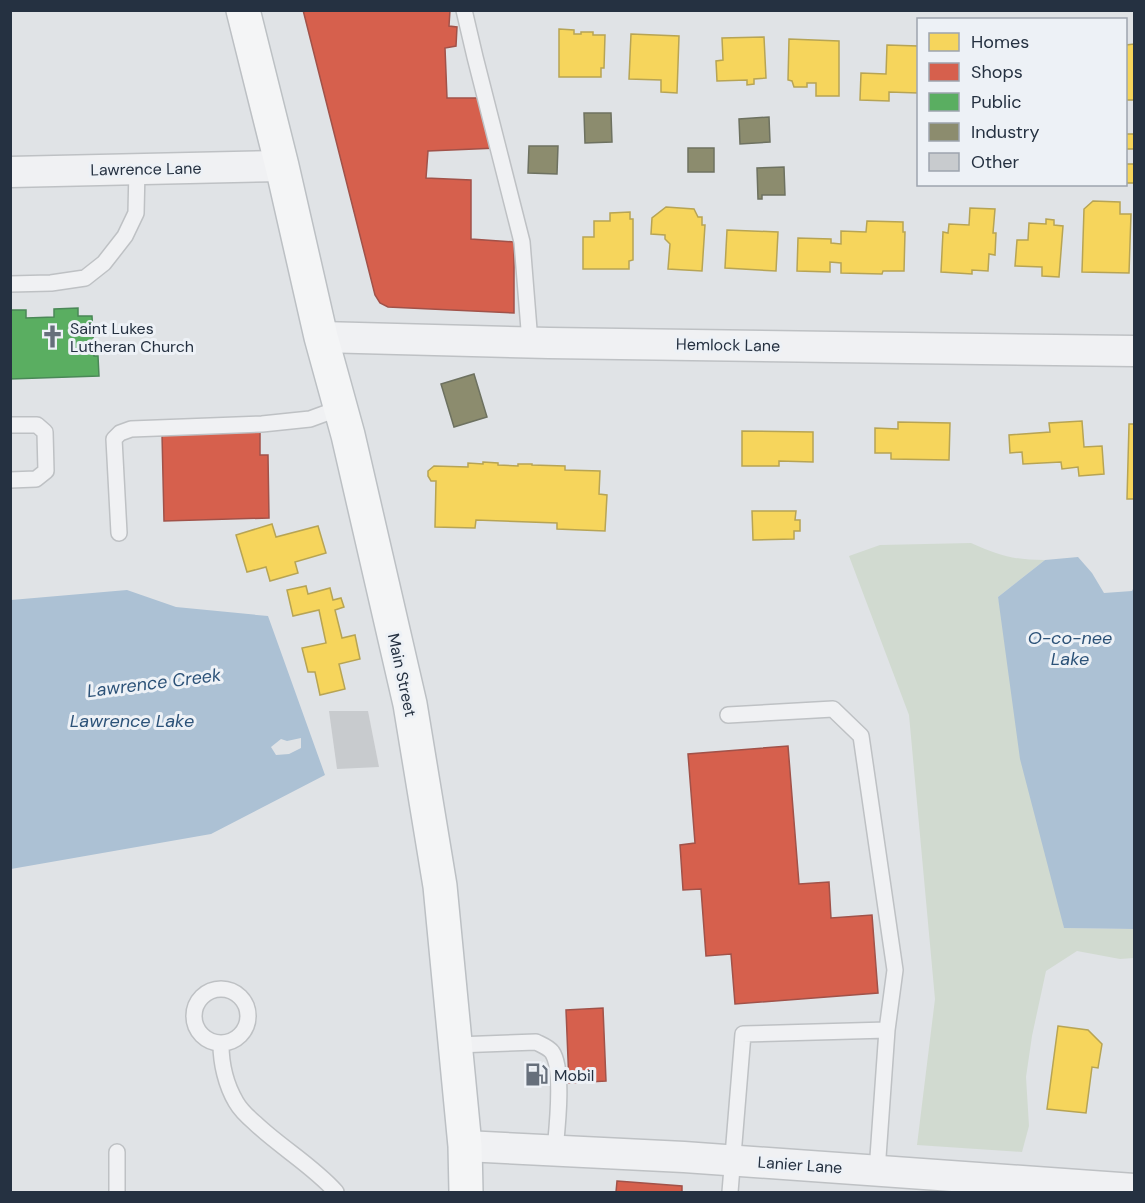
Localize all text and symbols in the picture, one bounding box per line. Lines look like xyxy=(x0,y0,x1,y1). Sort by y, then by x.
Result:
legend xyxy=(917,18,1127,186)
text: Homes xyxy=(971,30,1029,54)
text: Shops xyxy=(971,60,1023,84)
text: Public xyxy=(971,90,1022,114)
text: Industry xyxy=(971,120,1040,144)
text: Other xyxy=(971,150,1020,174)
street label: Lawrence Lane xyxy=(90,158,202,180)
place label: Saint Lukes Lutheran Church xyxy=(70,318,194,357)
church icon: Saint Lukes Lutheran Church xyxy=(39,324,65,350)
street label: Hemlock Lane xyxy=(676,334,780,356)
water label: O-co-nee Lake xyxy=(1028,626,1112,671)
street label: Main Street xyxy=(383,631,421,719)
water label: Lawrence Creek xyxy=(86,663,223,703)
water label: Lawrence Lake xyxy=(70,709,194,733)
fuel station icon: Mobil xyxy=(523,1062,549,1088)
place label: Mobil xyxy=(554,1065,594,1086)
street label: Lanier Lane xyxy=(757,1152,843,1178)

